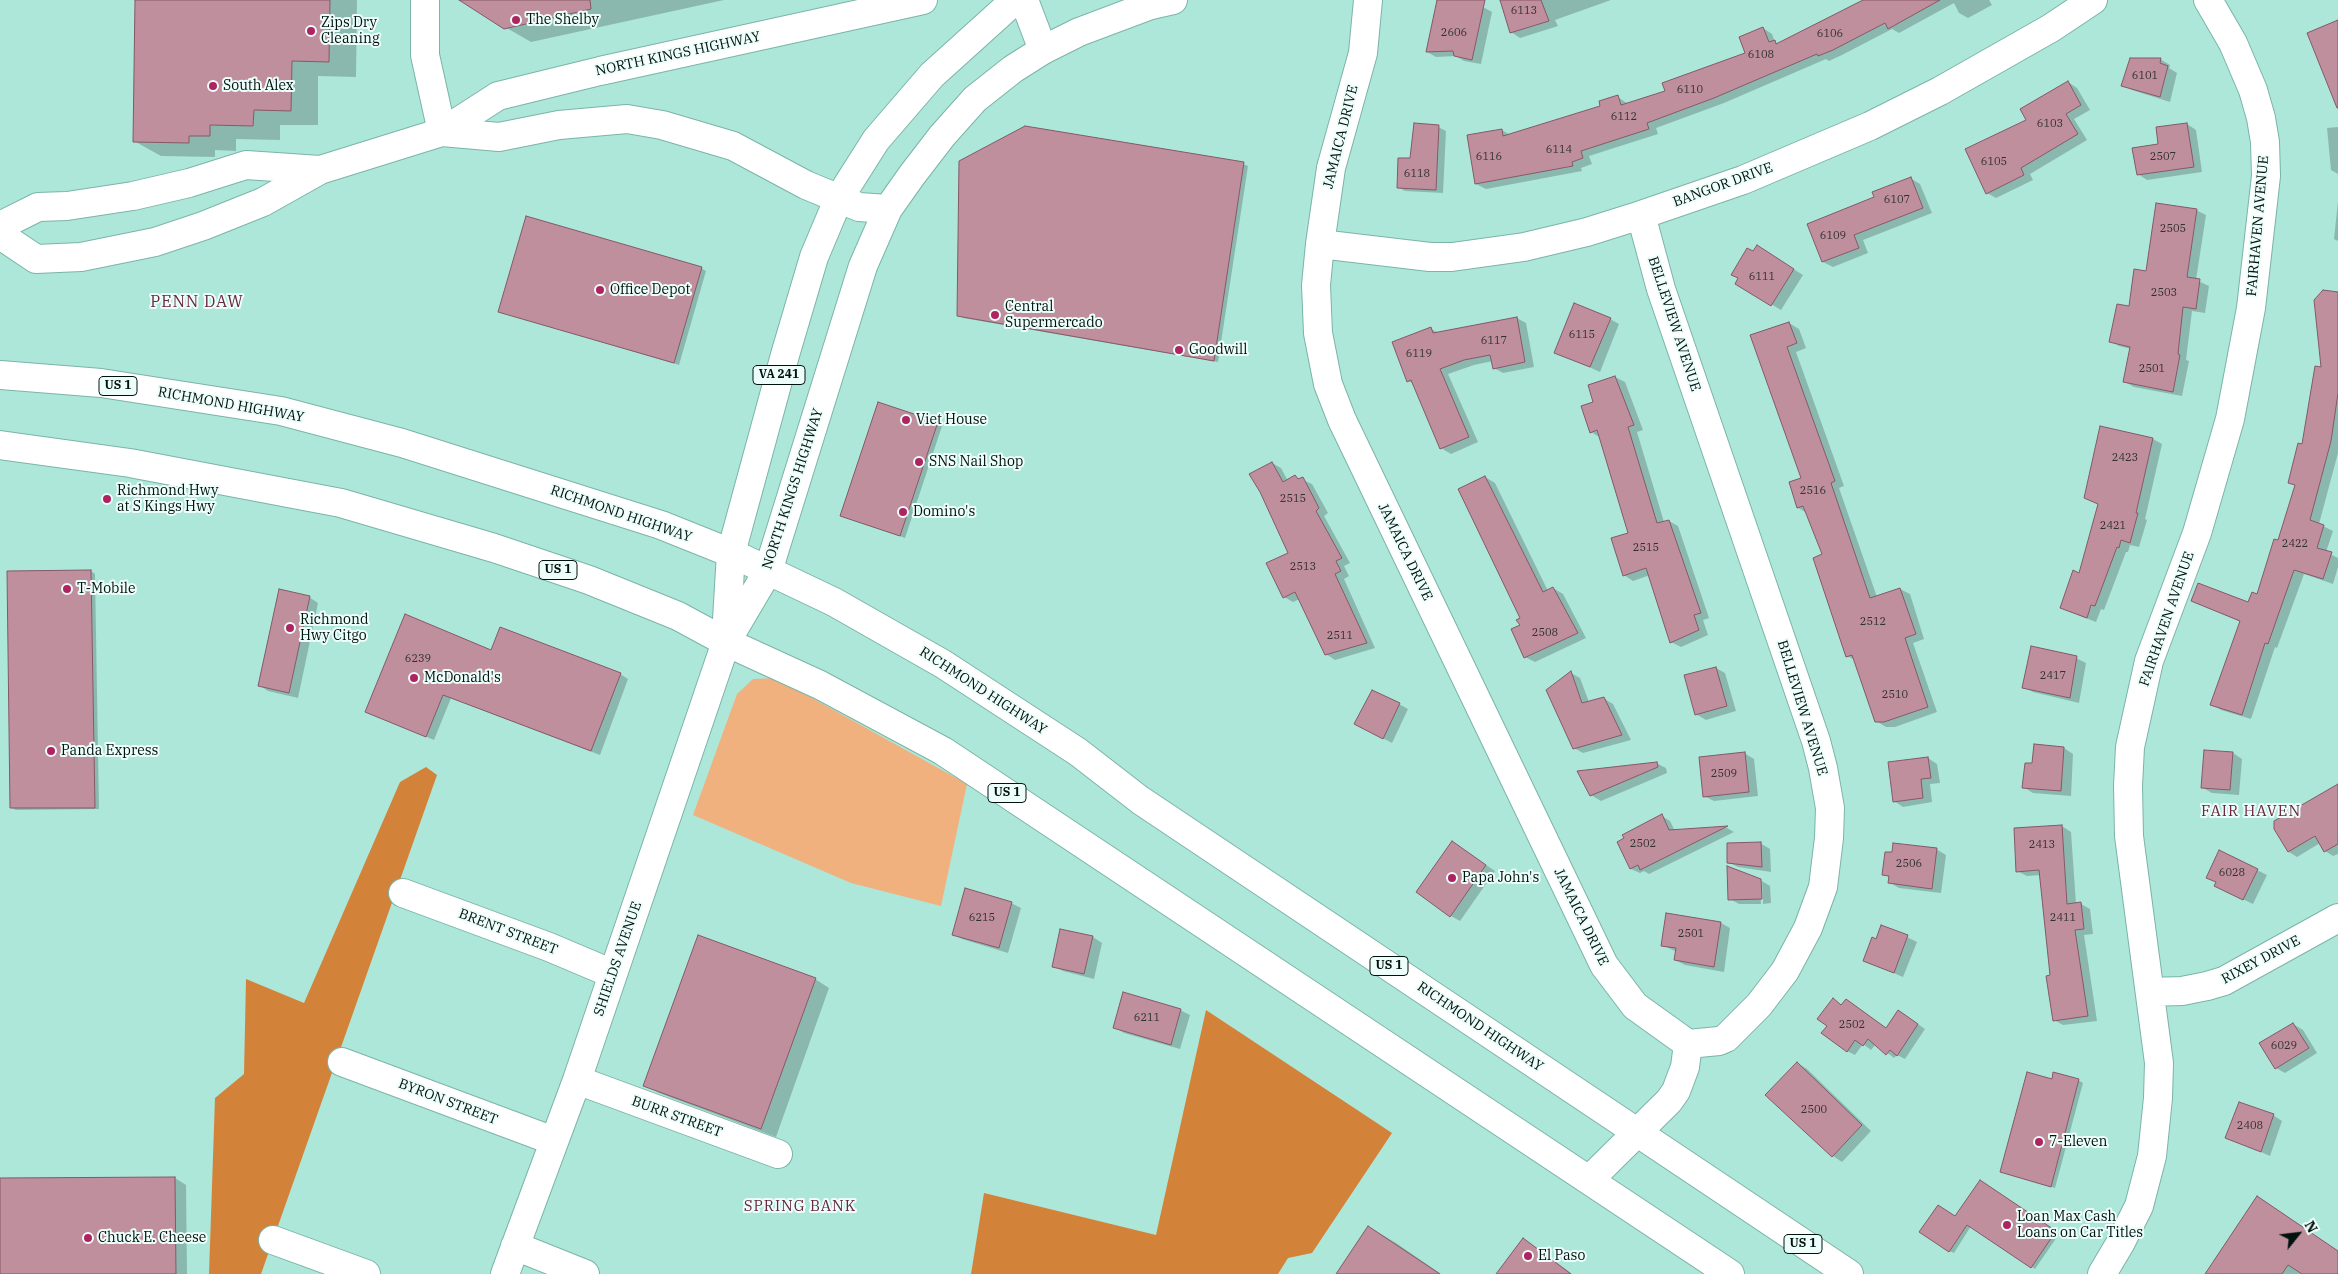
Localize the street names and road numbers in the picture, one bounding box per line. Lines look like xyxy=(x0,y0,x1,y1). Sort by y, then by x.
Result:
street label: NORTH KINGS HIGHWAY xyxy=(594,28,762,80)
street label: JAMAICA DRIVE xyxy=(1320,83,1362,191)
street label: FAIRHAVEN AVENUE xyxy=(2243,155,2273,297)
street label: BANGOR DRIVE xyxy=(1671,159,1775,211)
street label: BELLEVIEW AVENUE xyxy=(1644,254,1704,394)
road number: VA 241 xyxy=(753,366,805,384)
road number: US 1 xyxy=(99,376,137,396)
street label: RICHMOND HIGHWAY xyxy=(156,384,306,426)
street label: NORTH KINGS HIGHWAY xyxy=(759,406,827,572)
street label: RICHMOND HIGHWAY xyxy=(548,482,694,546)
street label: JAMAICA DRIVE xyxy=(1374,500,1436,604)
street label: FAIRHAVEN AVENUE xyxy=(2136,549,2198,689)
road number: US 1 xyxy=(539,560,577,580)
street label: BELLEVIEW AVENUE xyxy=(1773,638,1831,778)
street label: RICHMOND HIGHWAY xyxy=(916,644,1050,738)
road number: US 1 xyxy=(988,784,1026,802)
street label: JAMAICA DRIVE xyxy=(1550,865,1612,969)
street label: SHIELDS AVENUE xyxy=(591,899,645,1019)
street label: BRENT STREET xyxy=(456,905,560,959)
street label: RIXEY DRIVE xyxy=(2219,932,2303,988)
road number: US 1 xyxy=(1370,956,1408,976)
street label: RICHMOND HIGHWAY xyxy=(1414,979,1546,1075)
street label: BYRON STREET xyxy=(396,1075,500,1129)
street label: BURR STREET xyxy=(629,1093,725,1141)
road number: US 1 xyxy=(1784,1234,1822,1254)

